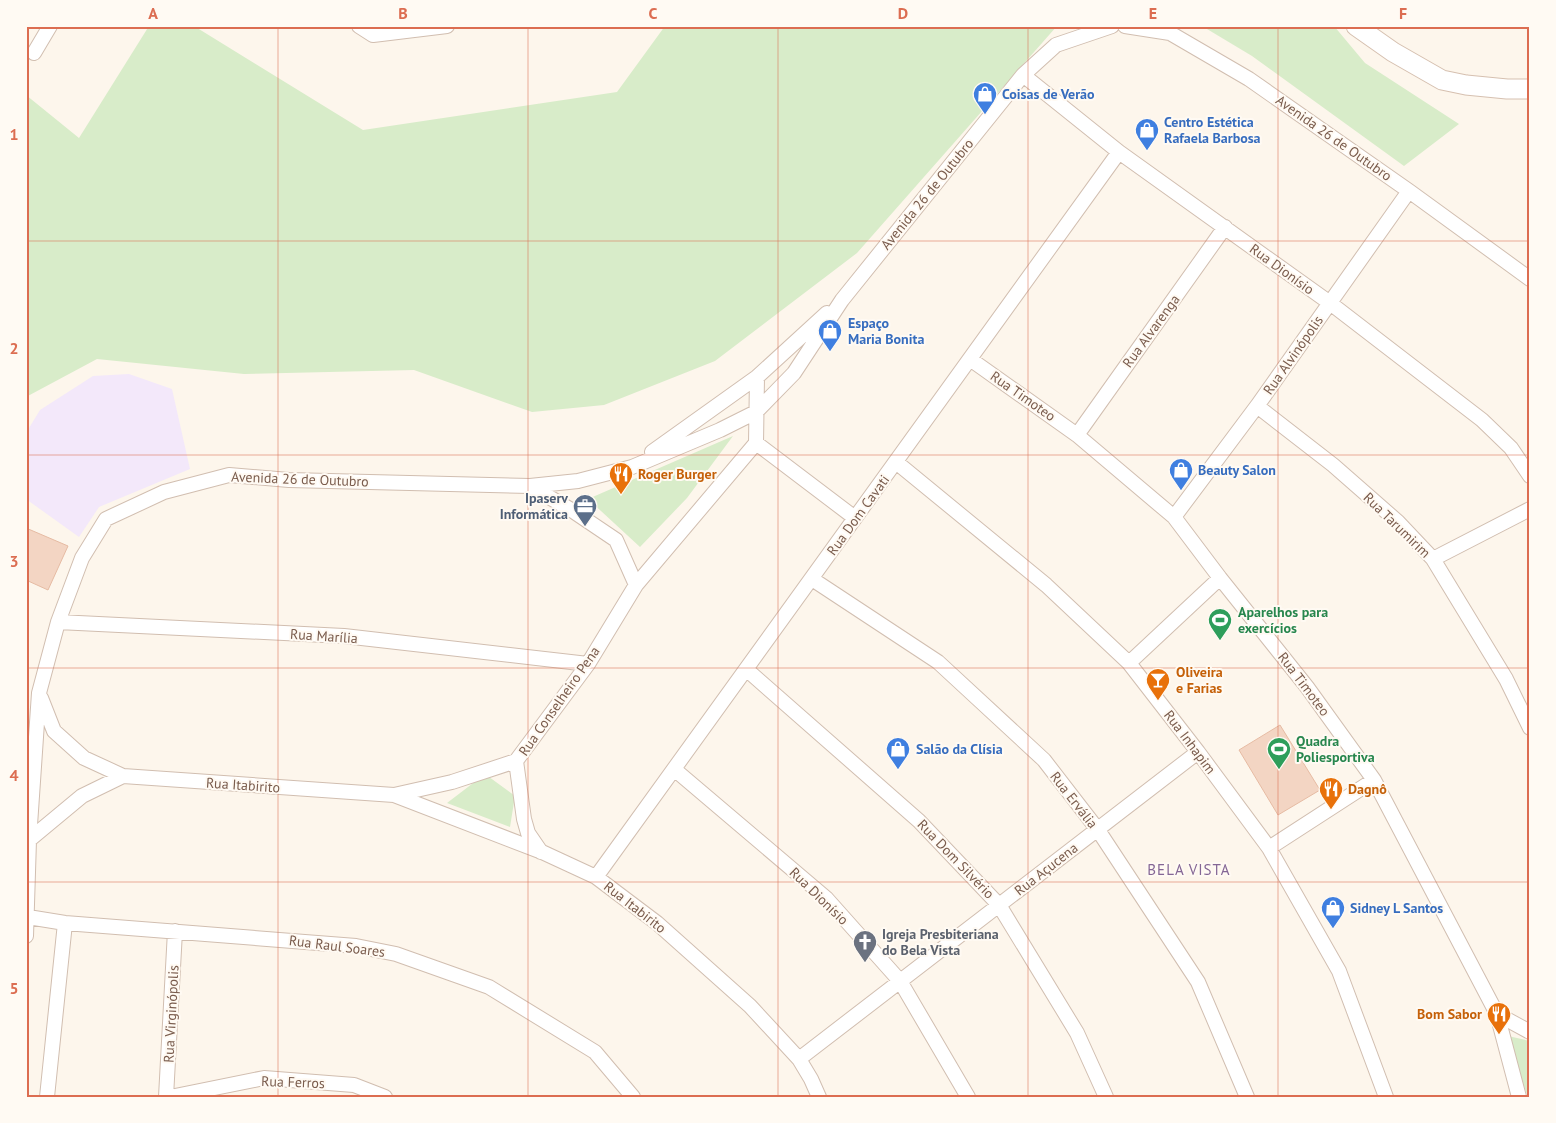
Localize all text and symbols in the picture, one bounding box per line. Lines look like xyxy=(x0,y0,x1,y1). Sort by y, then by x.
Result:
text: A xyxy=(148,3,158,23)
text: B xyxy=(398,3,408,23)
text: C xyxy=(649,3,658,23)
text: D xyxy=(898,3,908,23)
text: E xyxy=(1149,3,1157,23)
text: F xyxy=(1399,3,1407,23)
shop icon: Coisas de Verão xyxy=(972,81,998,115)
place label: Coisas de Verão xyxy=(1002,85,1095,103)
street label: Avenida 26 de Outubro xyxy=(1272,91,1396,185)
place label: Centro Estética Rafaela Barbosa xyxy=(1164,113,1261,147)
shop icon: Centro Estética Rafaela Barbosa xyxy=(1134,117,1160,151)
text: 1 xyxy=(9,124,19,144)
street label: Avenida 26 de Outubro xyxy=(877,135,977,253)
street label: Rua Dionísio xyxy=(1246,240,1318,298)
street label: Rua Alvarenga xyxy=(1118,291,1184,371)
street label: Rua Alvinópolis xyxy=(1259,312,1327,398)
place label: Espaço Maria Bonita xyxy=(848,314,924,348)
shop icon: Espaço Maria Bonita xyxy=(817,318,843,352)
text: 2 xyxy=(9,338,19,358)
street label: Rua Timoteo xyxy=(987,367,1059,425)
shop icon: Beauty Salon xyxy=(1168,457,1194,491)
restaurant icon: Roger Burger xyxy=(608,461,634,495)
place label: Beauty Salon xyxy=(1198,461,1276,479)
place label: Roger Burger xyxy=(638,465,717,483)
street label: Avenida 26 de Outubro xyxy=(231,468,369,490)
street label: Rua Dom Cavati xyxy=(823,471,893,559)
street label: Rua Tarumirim xyxy=(1360,488,1434,562)
place label: Ipaserv Informática xyxy=(500,489,568,523)
office icon: Ipaserv Informática xyxy=(572,493,598,527)
text: 3 xyxy=(9,551,19,571)
place label: Aparelhos para exercícios xyxy=(1238,603,1328,637)
sports icon: Aparelhos para exercícios xyxy=(1207,607,1233,641)
street label: Rua Marília xyxy=(290,625,358,647)
street label: Rua Conselheiro Pena xyxy=(514,643,604,759)
street label: Rua Timoteo xyxy=(1274,648,1334,720)
place label: Oliveira e Farias xyxy=(1176,663,1223,697)
bar icon: Oliveira e Farias xyxy=(1145,667,1171,701)
street label: Rua Inhapim xyxy=(1160,706,1220,778)
place label: Quadra Poliesportiva xyxy=(1296,732,1375,766)
shop icon: Salão da Clísia xyxy=(885,736,911,770)
sports icon: Quadra Poliesportiva xyxy=(1266,736,1292,770)
place label: Salão da Clísia xyxy=(916,740,1003,758)
text: 4 xyxy=(9,765,19,785)
street label: Rua Ervália xyxy=(1046,768,1102,832)
street label: Rua Itabirito xyxy=(205,773,281,797)
restaurant icon: Dagnô xyxy=(1318,776,1344,810)
place label: Dagnô xyxy=(1348,780,1387,798)
street label: Rua Dom Silvério xyxy=(914,816,998,902)
street label: Rua Açucena xyxy=(1011,839,1081,899)
district label: BELA VISTA xyxy=(1147,860,1231,879)
street label: Rua Dionísio xyxy=(786,863,852,929)
street label: Rua Itabirito xyxy=(600,877,670,937)
shop icon: Sidney L Santos xyxy=(1320,895,1346,929)
place label: Sidney L Santos xyxy=(1350,899,1443,917)
place label: Igreja Presbiteriana do Bela Vista xyxy=(882,925,999,959)
church icon: Igreja Presbiteriana do Bela Vista xyxy=(852,929,878,963)
street label: Rua Raul Soares xyxy=(288,931,386,961)
street label: Rua Virginópolis xyxy=(159,965,183,1063)
text: 5 xyxy=(9,978,19,998)
restaurant icon: Bom Sabor xyxy=(1486,1001,1512,1035)
place label: Bom Sabor xyxy=(1417,1005,1482,1023)
street label: Rua Ferros xyxy=(261,1072,325,1092)

